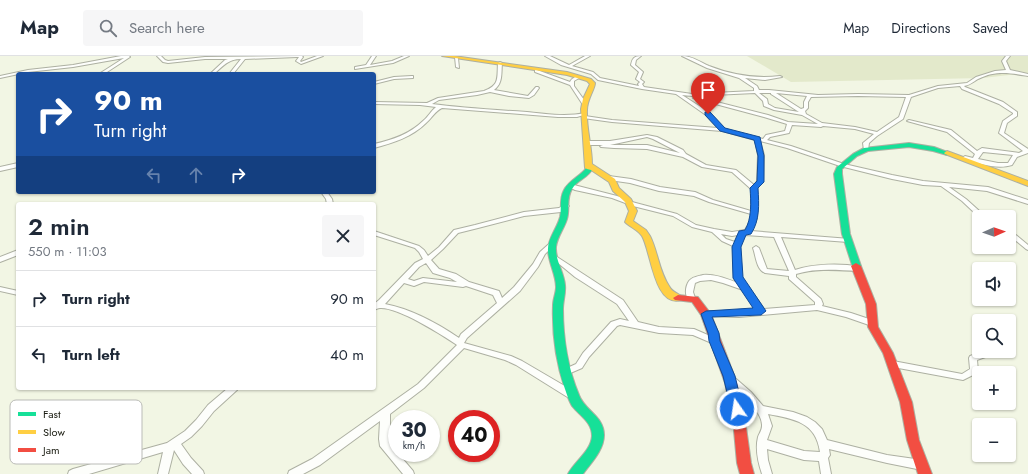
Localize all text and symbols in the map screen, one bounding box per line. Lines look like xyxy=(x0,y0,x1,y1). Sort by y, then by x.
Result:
search box xyxy=(83,10,363,46)
text: Map xyxy=(20,14,59,41)
icon: search xyxy=(97,17,119,39)
text: Search here xyxy=(129,17,205,39)
text: Map xyxy=(843,18,869,38)
text: Directions xyxy=(891,18,951,38)
text: Saved xyxy=(973,18,1008,38)
pin xyxy=(691,73,725,114)
icon: arrive xyxy=(697,79,719,101)
text: 90 m xyxy=(94,80,163,121)
icon: right xyxy=(28,88,80,140)
text: Turn right xyxy=(94,118,166,144)
icon: left xyxy=(143,164,165,186)
icon: ahead xyxy=(185,164,207,186)
icon: right xyxy=(227,164,249,186)
text: 2 min xyxy=(28,209,90,244)
north arrow xyxy=(972,210,1016,254)
map controls xyxy=(972,210,1016,462)
button: close xyxy=(322,215,364,257)
text: 550 m · 11:03 xyxy=(28,242,107,261)
button: sound xyxy=(972,262,1016,306)
icon: right xyxy=(28,288,50,310)
text: Turn right xyxy=(62,288,130,310)
text: 90 m xyxy=(330,288,364,310)
button: search xyxy=(972,314,1016,358)
icon: left xyxy=(28,344,50,366)
text: Turn left xyxy=(62,344,120,366)
text: 40 m xyxy=(330,344,364,366)
button: + xyxy=(972,366,1016,410)
position arrow xyxy=(716,388,758,430)
legend xyxy=(10,400,142,464)
text: Fast xyxy=(43,406,61,422)
speed limit sign: 40 xyxy=(448,410,500,462)
text: 30 xyxy=(401,416,427,445)
button: − xyxy=(972,418,1016,462)
text: Slow xyxy=(43,424,65,440)
text: km/h xyxy=(403,438,425,453)
text: Jam xyxy=(41,442,60,458)

